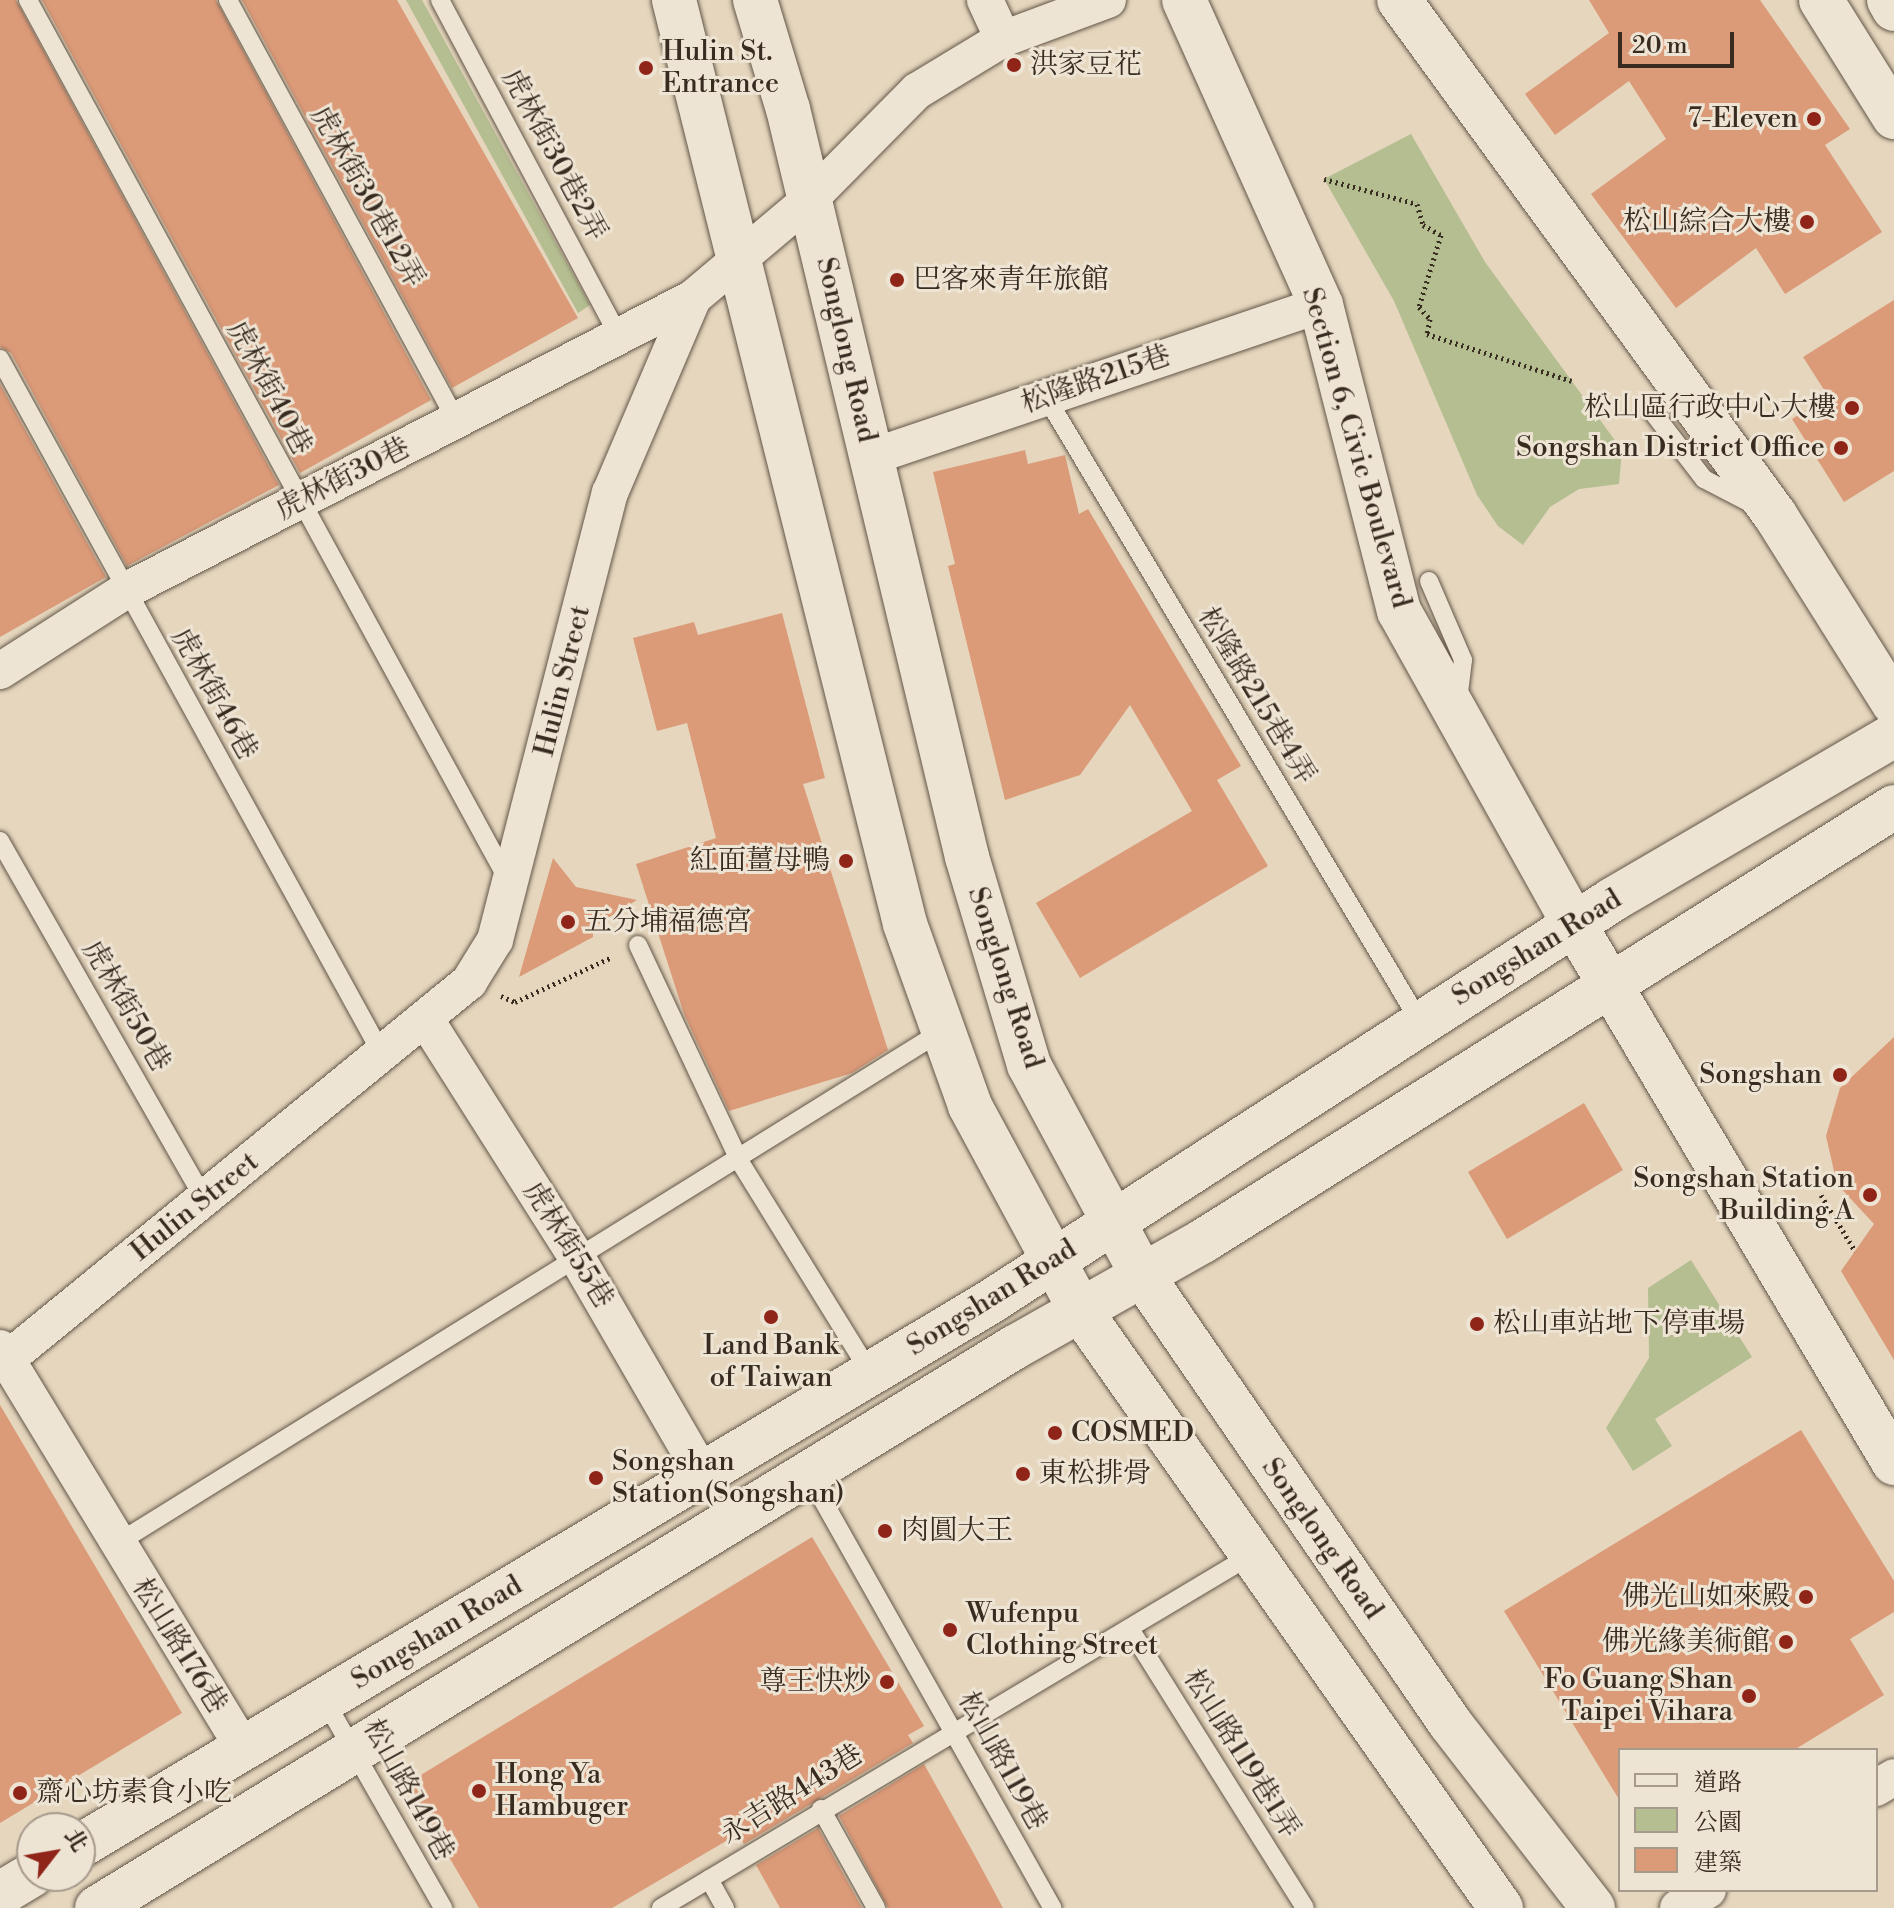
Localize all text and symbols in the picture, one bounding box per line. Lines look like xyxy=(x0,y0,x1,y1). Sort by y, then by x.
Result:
scale bar xyxy=(1622,16,1738,66)
text: 20 m xyxy=(1632,31,1688,61)
place label: Hulin St. Entrance xyxy=(662,35,779,101)
place label: 洪家豆花 xyxy=(1030,48,1142,82)
marker: 洪家豆花 xyxy=(1005,56,1023,74)
marker: Hulin St. Entrance xyxy=(637,59,655,77)
street label: 虎林街30巷2弄 xyxy=(495,63,613,247)
street label: 虎林街30巷12弄 xyxy=(303,100,431,294)
place label: 7-Eleven xyxy=(1688,102,1798,136)
marker: 7-Eleven xyxy=(1805,110,1823,128)
place label: 松山綜合大樓 xyxy=(1623,205,1791,239)
marker: 松山綜合大樓 xyxy=(1798,213,1816,231)
street label: Songlong Road xyxy=(808,254,884,446)
place label: 巴客來青年旅館 xyxy=(913,263,1109,297)
marker: 巴客來青年旅館 xyxy=(888,271,906,289)
street label: Section 6, Civic Boulevard xyxy=(1294,284,1418,612)
street label: 虎林街40巷 xyxy=(220,315,318,461)
street label: 松隆路215巷 xyxy=(1017,339,1175,421)
place label: 松山區行政中心大樓 xyxy=(1584,391,1836,425)
marker: 松山區行政中心大樓 xyxy=(1843,399,1861,417)
street label: 虎林街30巷 xyxy=(270,431,416,527)
place label: Songshan District Office xyxy=(1516,431,1825,465)
marker: Songshan District Office xyxy=(1832,439,1850,457)
street label: 松隆路215巷4弄 xyxy=(1190,601,1322,791)
street label: Hulin Street xyxy=(528,602,598,760)
street label: 虎林街46巷 xyxy=(164,622,264,766)
place label: 紅面薑母鴨 xyxy=(690,844,830,878)
marker: 紅面薑母鴨 xyxy=(837,852,855,870)
street label: Songshan Road xyxy=(1446,882,1628,1014)
street label: Songlong Road xyxy=(960,883,1050,1073)
place label: 五分埔福德宮 xyxy=(584,905,752,939)
marker: 五分埔福德宮 xyxy=(559,913,577,931)
street label: 虎林街50巷 xyxy=(75,934,177,1078)
place label: Songshan xyxy=(1699,1058,1822,1092)
marker: Songshan xyxy=(1829,1064,1851,1086)
street label: Hulin Street xyxy=(124,1145,266,1269)
place label: Songshan Station Building A xyxy=(1633,1162,1854,1228)
street label: 虎林街55巷 xyxy=(516,1176,620,1314)
marker: Songshan Station Building A xyxy=(1861,1186,1879,1204)
street label: Songshan Road xyxy=(901,1232,1083,1364)
place label: 松山車站地下停車場 xyxy=(1493,1307,1745,1341)
marker: Land Bank of Taiwan xyxy=(762,1308,780,1326)
marker: 松山車站地下停車場 xyxy=(1468,1315,1486,1333)
place label: Land Bank of Taiwan xyxy=(703,1329,839,1395)
place label: COSMED xyxy=(1071,1416,1194,1450)
marker: COSMED xyxy=(1046,1424,1064,1442)
place label: Songshan Station(Songshan) xyxy=(612,1445,844,1511)
street label: Songlong Road xyxy=(1254,1452,1390,1626)
place label: 東松排骨 xyxy=(1039,1457,1151,1491)
marker: 東松排骨 xyxy=(1014,1465,1032,1483)
marker: Songshan Station(Songshan) xyxy=(587,1469,605,1487)
place label: 肉圓大王 xyxy=(901,1514,1013,1548)
marker: 肉圓大王 xyxy=(876,1522,894,1540)
street label: Songshan Road xyxy=(345,1569,529,1697)
street label: 松山路176巷 xyxy=(124,1572,234,1720)
place label: 佛光山如來殿 xyxy=(1622,1580,1790,1614)
marker: 佛光山如來殿 xyxy=(1797,1588,1815,1606)
place label: Wufenpu Clothing Street xyxy=(966,1597,1158,1663)
marker: Wufenpu Clothing Street xyxy=(941,1621,959,1639)
place label: 佛光緣美術館 xyxy=(1602,1625,1770,1659)
marker: 佛光緣美術館 xyxy=(1777,1633,1795,1651)
street label: 松山路119巷1弄 xyxy=(1176,1663,1306,1845)
place label: Fo Guang Shan Taipei Vihara xyxy=(1544,1663,1733,1729)
place label: 尊王快炒 xyxy=(759,1665,871,1699)
marker: 尊王快炒 xyxy=(878,1673,896,1691)
street label: 松山路119巷 xyxy=(950,1686,1054,1836)
marker: Fo Guang Shan Taipei Vihara xyxy=(1740,1687,1758,1705)
street label: 松山路149巷 xyxy=(355,1713,461,1867)
street label: 永吉路443巷 xyxy=(715,1738,869,1852)
legend xyxy=(1618,1748,1878,1892)
place label: Hong Ya Hambuger xyxy=(495,1758,628,1824)
text: 道路 xyxy=(1694,1768,1742,1798)
place label: 齋心坊素食小吃 xyxy=(36,1776,232,1810)
marker: Hong Ya Hambuger xyxy=(470,1782,488,1800)
marker: 齋心坊素食小吃 xyxy=(11,1784,29,1802)
text: 公園 xyxy=(1694,1808,1742,1838)
north arrow xyxy=(16,1812,96,1892)
text: 北 xyxy=(58,1824,93,1857)
text: 建築 xyxy=(1694,1848,1742,1878)

